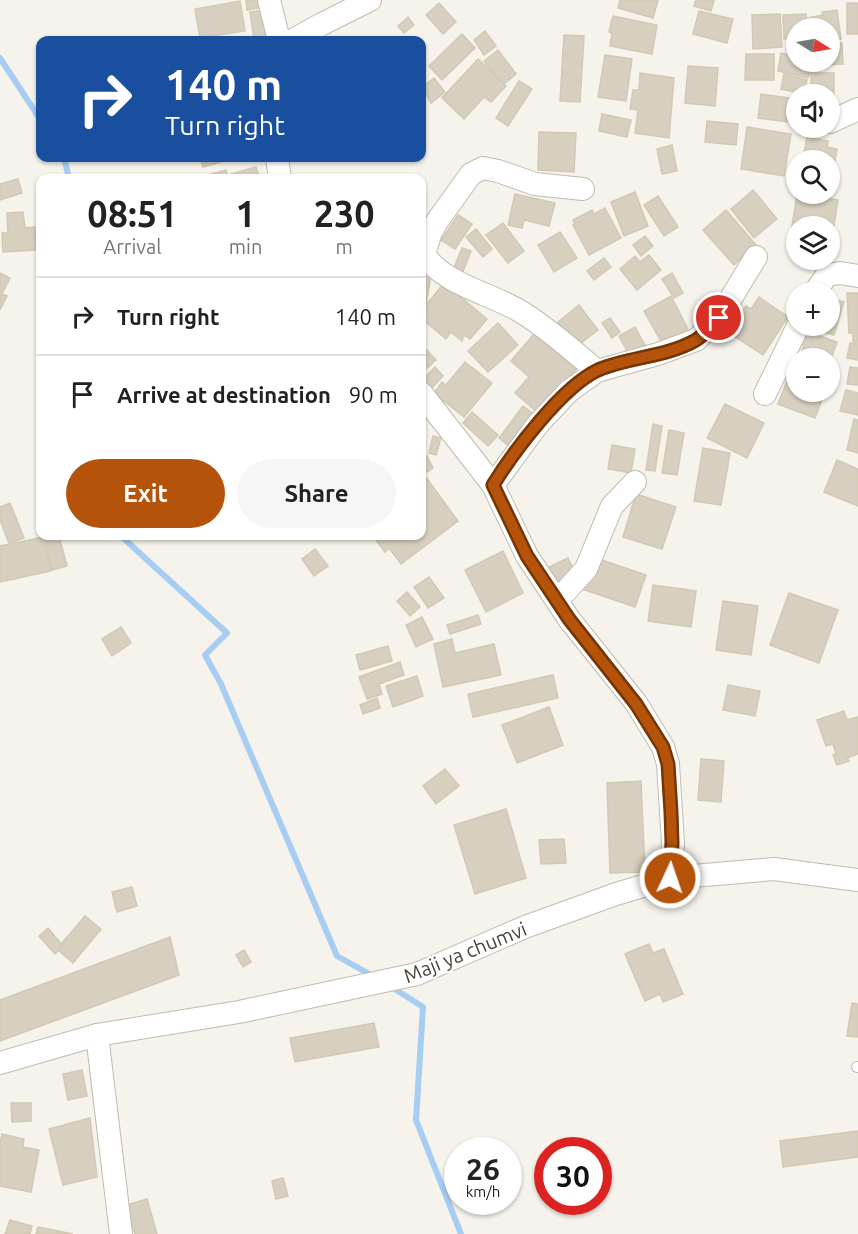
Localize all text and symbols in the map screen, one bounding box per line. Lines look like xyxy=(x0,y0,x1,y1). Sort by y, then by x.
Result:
north arrow xyxy=(786,18,840,72)
map controls xyxy=(786,18,840,402)
icon: right xyxy=(66,60,144,138)
text: 140 m xyxy=(165,61,282,108)
button: sound xyxy=(786,84,840,138)
text: Turn right xyxy=(165,110,285,140)
button: search xyxy=(786,150,840,204)
text: 08:51 xyxy=(87,193,177,234)
text: 1 xyxy=(235,193,256,234)
text: 230 xyxy=(314,193,375,234)
button: layers xyxy=(786,216,840,270)
text: Arrival xyxy=(103,235,162,258)
text: min xyxy=(229,235,262,258)
text: m xyxy=(336,235,353,258)
button: + xyxy=(786,282,840,336)
pin xyxy=(693,292,744,343)
icon: right xyxy=(66,300,99,333)
icon: arrive xyxy=(702,301,735,334)
text: Turn right xyxy=(117,304,219,329)
text: 140 m xyxy=(335,304,396,329)
button: − xyxy=(786,348,840,402)
icon: arrive xyxy=(66,378,99,411)
text: Arrive at destination xyxy=(117,382,331,407)
text: 90 m xyxy=(349,382,398,407)
button: Exit xyxy=(66,459,225,528)
button: Share xyxy=(237,459,396,528)
position arrow xyxy=(638,846,702,910)
street label: Maji ya chumvi xyxy=(400,917,530,987)
speed limit sign: 30 xyxy=(534,1137,612,1215)
text: 26 xyxy=(466,1152,500,1186)
text: km/h xyxy=(466,1183,500,1200)

